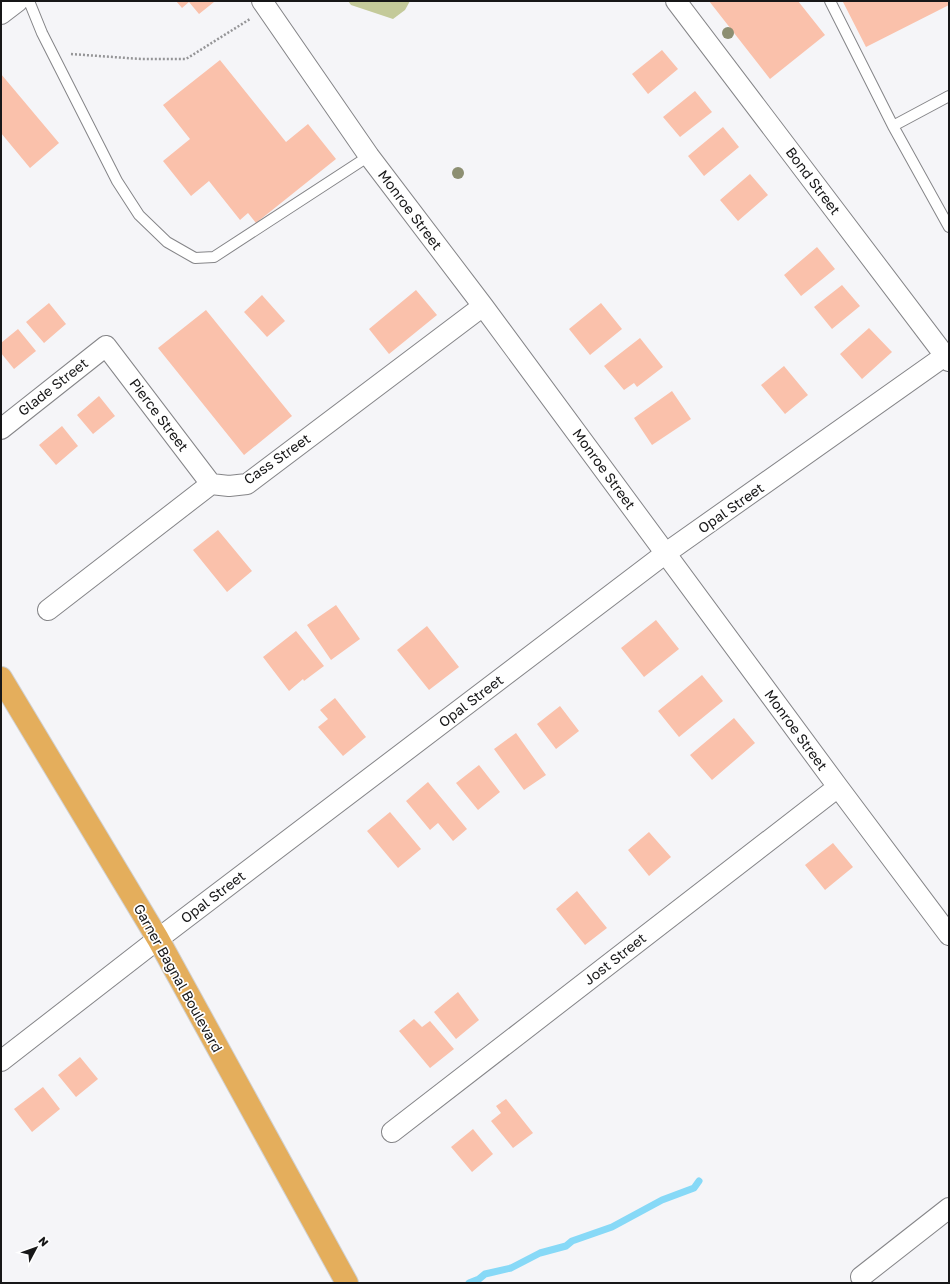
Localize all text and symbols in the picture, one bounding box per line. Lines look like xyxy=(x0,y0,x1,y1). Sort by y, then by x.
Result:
street label: Bond Street xyxy=(783,144,844,218)
street label: Monroe Street xyxy=(375,166,446,253)
street label: Glade Street xyxy=(14,354,91,419)
street label: Pierce Street xyxy=(126,375,192,455)
street label: Monroe Street xyxy=(569,425,639,512)
street label: Cass Street xyxy=(240,429,313,488)
street label: Opal Street xyxy=(695,479,767,536)
street label: Opal Street xyxy=(435,671,506,730)
street label: Monroe Street xyxy=(761,686,831,773)
street label: Opal Street xyxy=(177,867,248,926)
street label: Garner Bagnal Boulevard xyxy=(131,901,226,1055)
street label: Jost Street xyxy=(580,929,649,988)
north arrow xyxy=(16,1228,56,1268)
text: N xyxy=(36,1234,52,1249)

